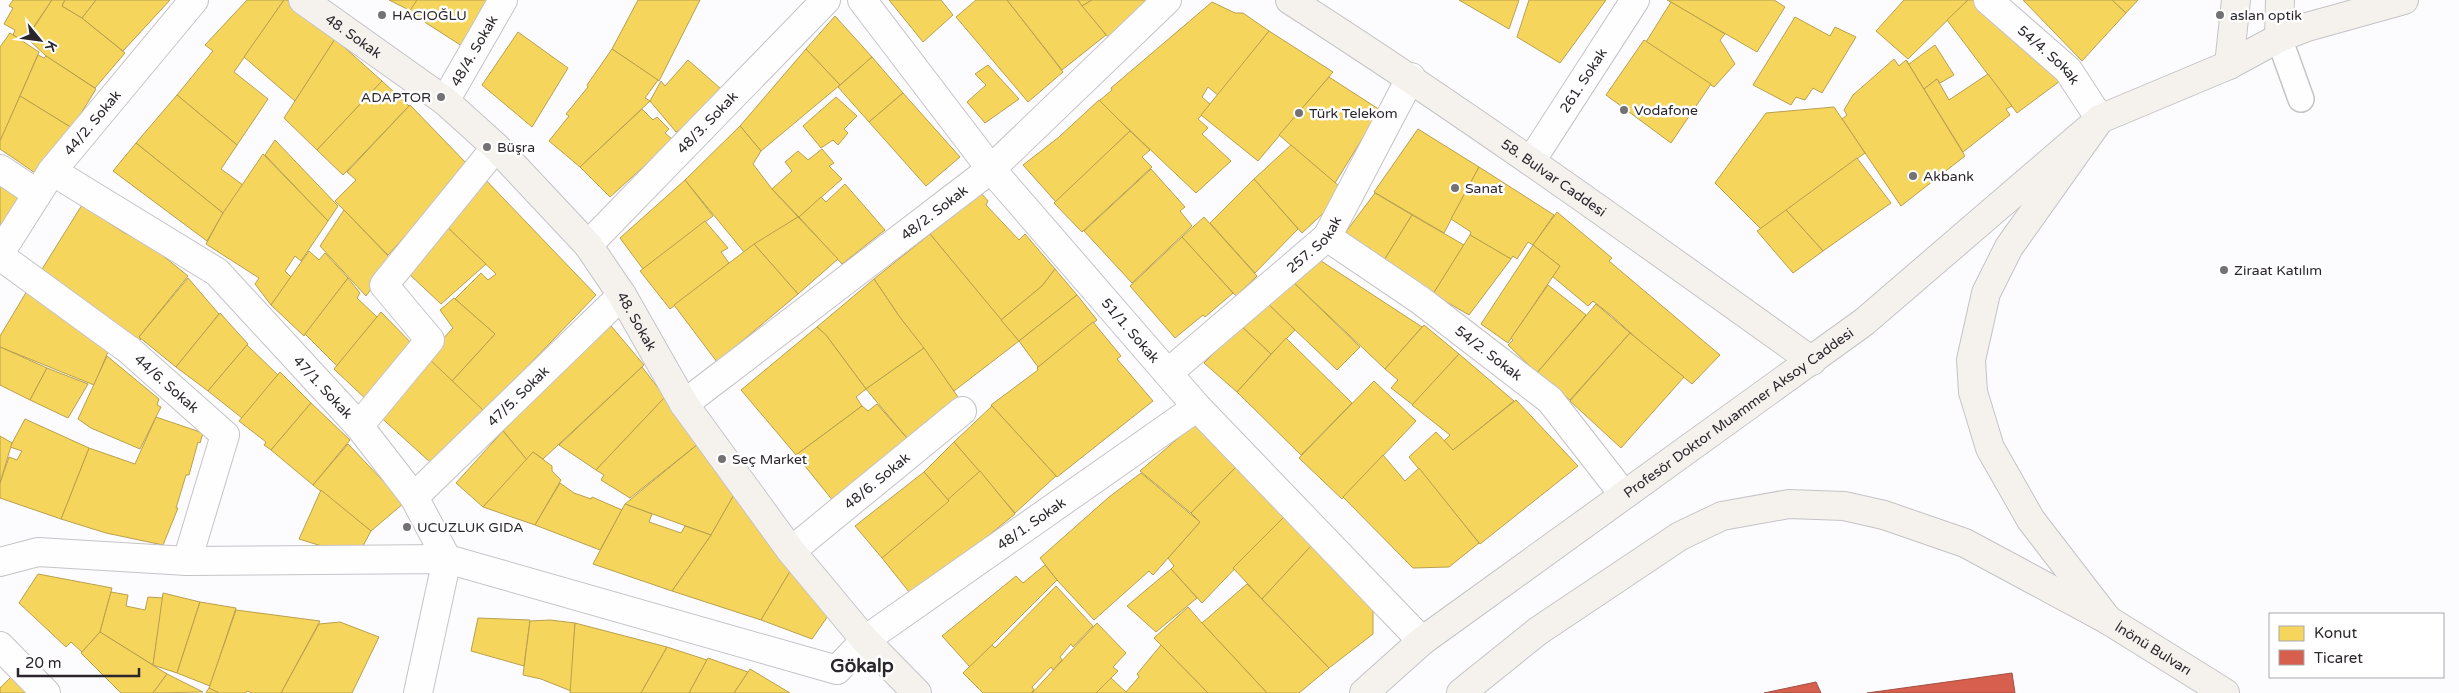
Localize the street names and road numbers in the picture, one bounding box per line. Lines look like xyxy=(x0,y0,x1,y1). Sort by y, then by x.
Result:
street label: 48. Sokak xyxy=(322,10,385,62)
street label: 48/4. Sokak xyxy=(447,12,501,89)
street label: 54/4. Sokak xyxy=(2014,22,2084,88)
street label: 261. Sokak xyxy=(1556,44,1610,116)
street label: 44/2. Sokak xyxy=(60,86,125,159)
street label: 48/3. Sokak xyxy=(673,87,741,157)
street label: 58. Bulvar Caddesi xyxy=(1498,135,1610,220)
street label: 48/2. Sokak xyxy=(897,181,971,244)
street label: 257. Sokak xyxy=(1283,213,1345,276)
street label: 48. Sokak xyxy=(613,289,661,354)
street label: 51/1. Sokak xyxy=(1098,295,1164,366)
street label: 54/2. Sokak xyxy=(1452,322,1526,384)
street label: Profesör Doktor Muammer Aksoy Caddesi xyxy=(1620,324,1857,501)
street label: 44/6. Sokak xyxy=(131,351,203,417)
street label: 47/1. Sokak xyxy=(290,352,357,422)
street label: 47/5. Sokak xyxy=(484,362,553,430)
street label: 48/6. Sokak xyxy=(841,449,914,513)
street label: 48/1. Sokak xyxy=(993,493,1069,553)
street label: İnönü Bulvarı xyxy=(2112,618,2195,679)

